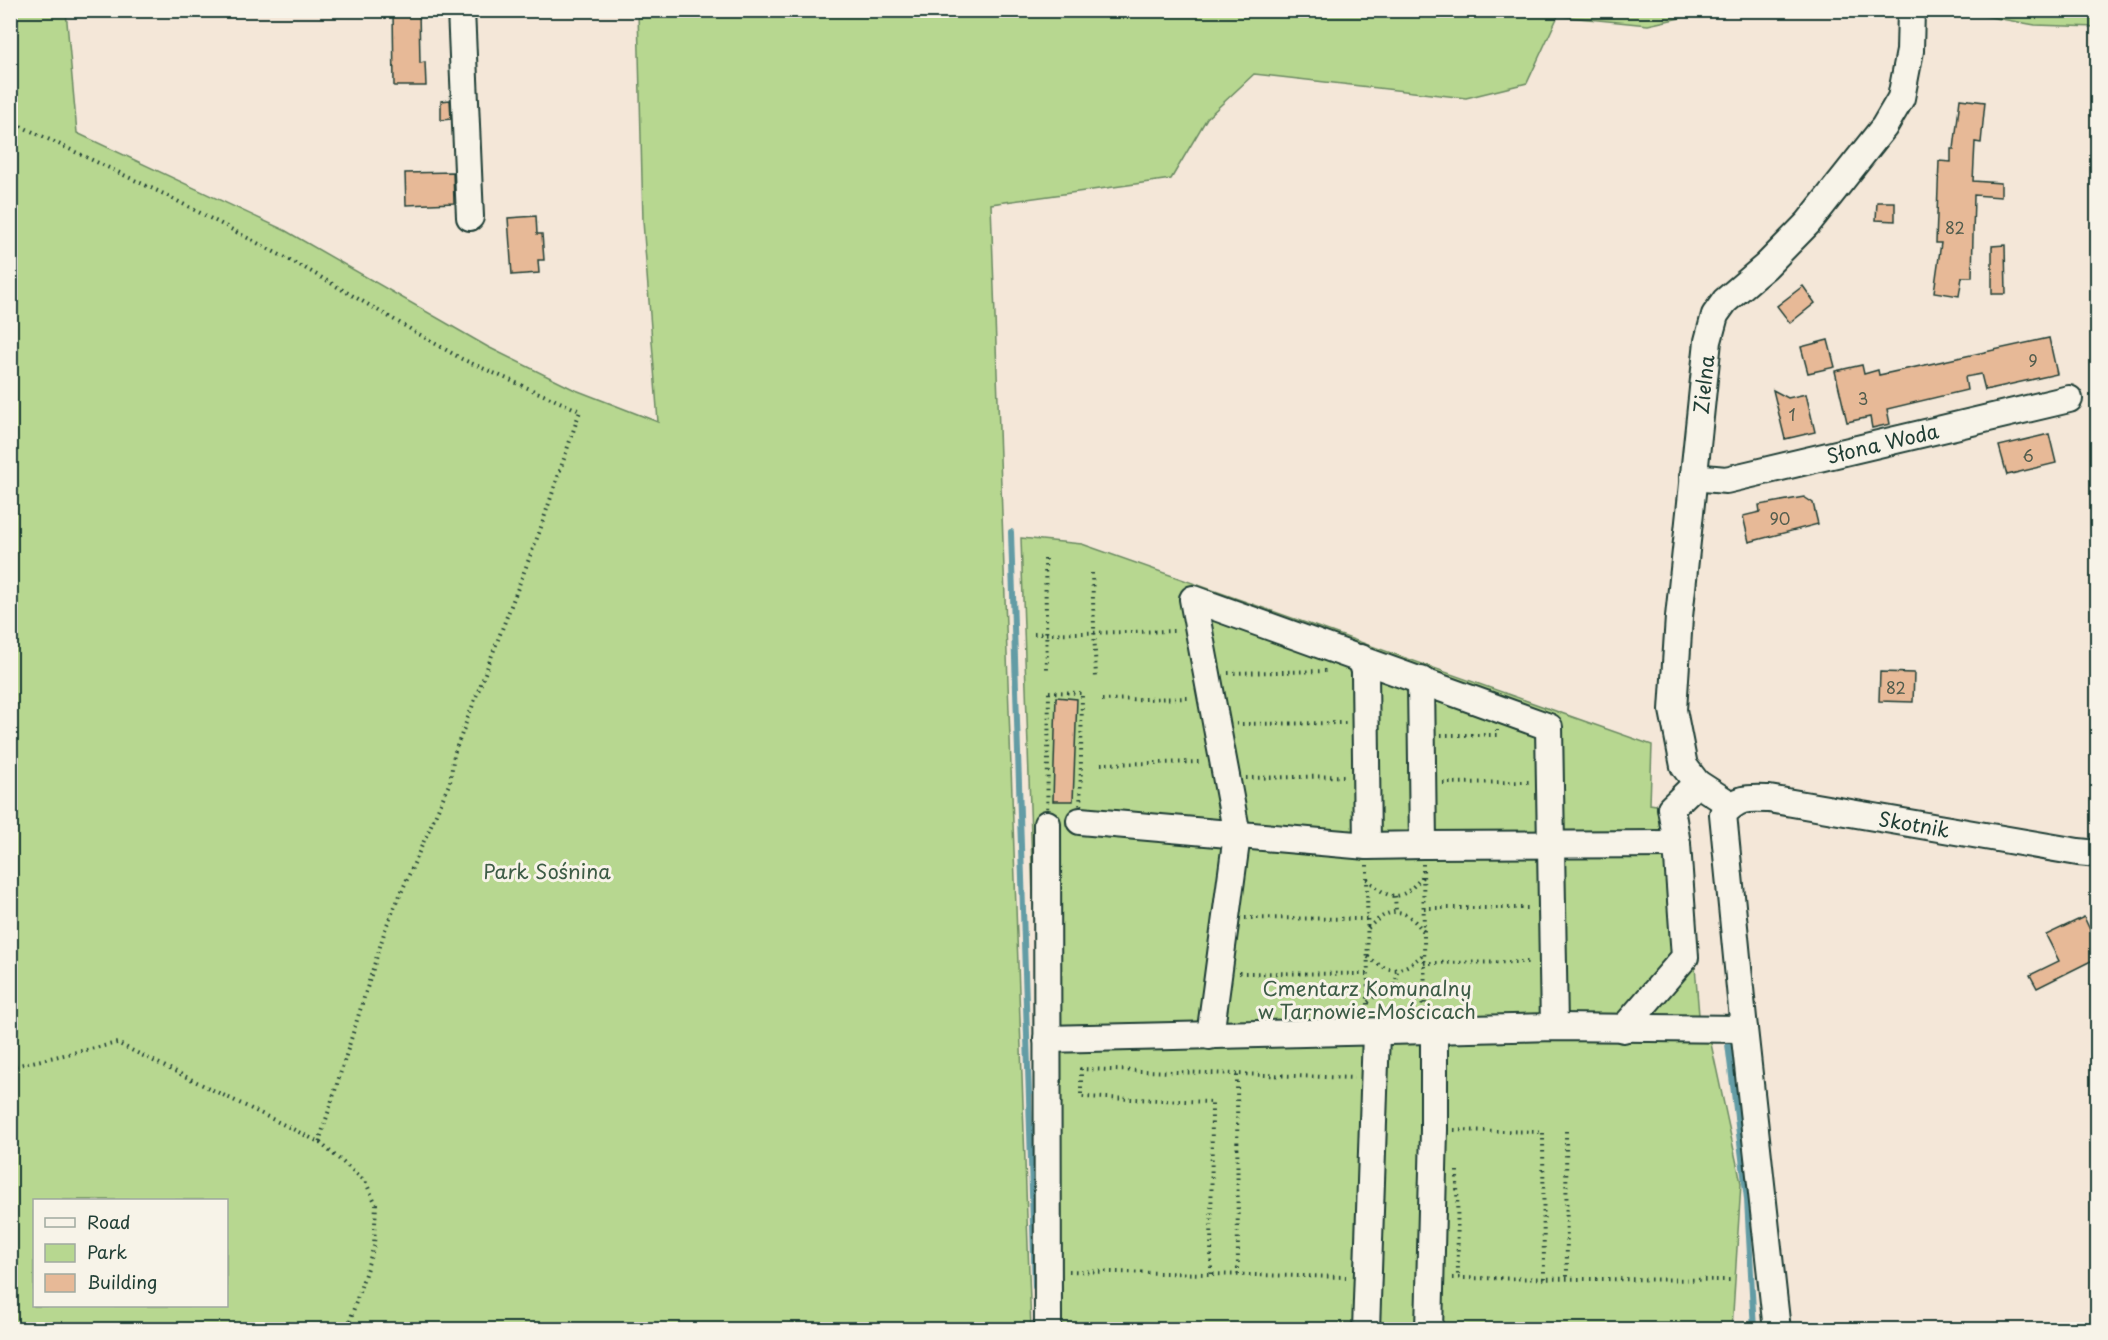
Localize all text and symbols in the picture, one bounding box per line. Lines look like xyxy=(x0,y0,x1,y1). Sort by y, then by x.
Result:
house number: 82 xyxy=(1945,215,1965,239)
house number: 9 xyxy=(2028,348,2038,372)
street label: Zielna xyxy=(1685,353,1722,415)
house number: 3 xyxy=(1858,386,1868,410)
house number: 1 xyxy=(1788,402,1796,426)
street label: Słona Woda xyxy=(1824,415,1942,471)
house number: 6 xyxy=(2022,443,2034,467)
house number: 90 xyxy=(1769,506,1791,530)
house number: 82 xyxy=(1886,675,1906,699)
street label: Skotnik xyxy=(1876,803,1952,845)
park label: Park Sośnina xyxy=(483,856,611,886)
park label: Cmentarz Komunalny w Tarnowie-Mościcach xyxy=(1258,973,1476,1026)
legend xyxy=(33,1199,228,1307)
text: Road xyxy=(87,1208,131,1235)
text: Park xyxy=(87,1238,127,1265)
text: Building xyxy=(87,1268,157,1295)

